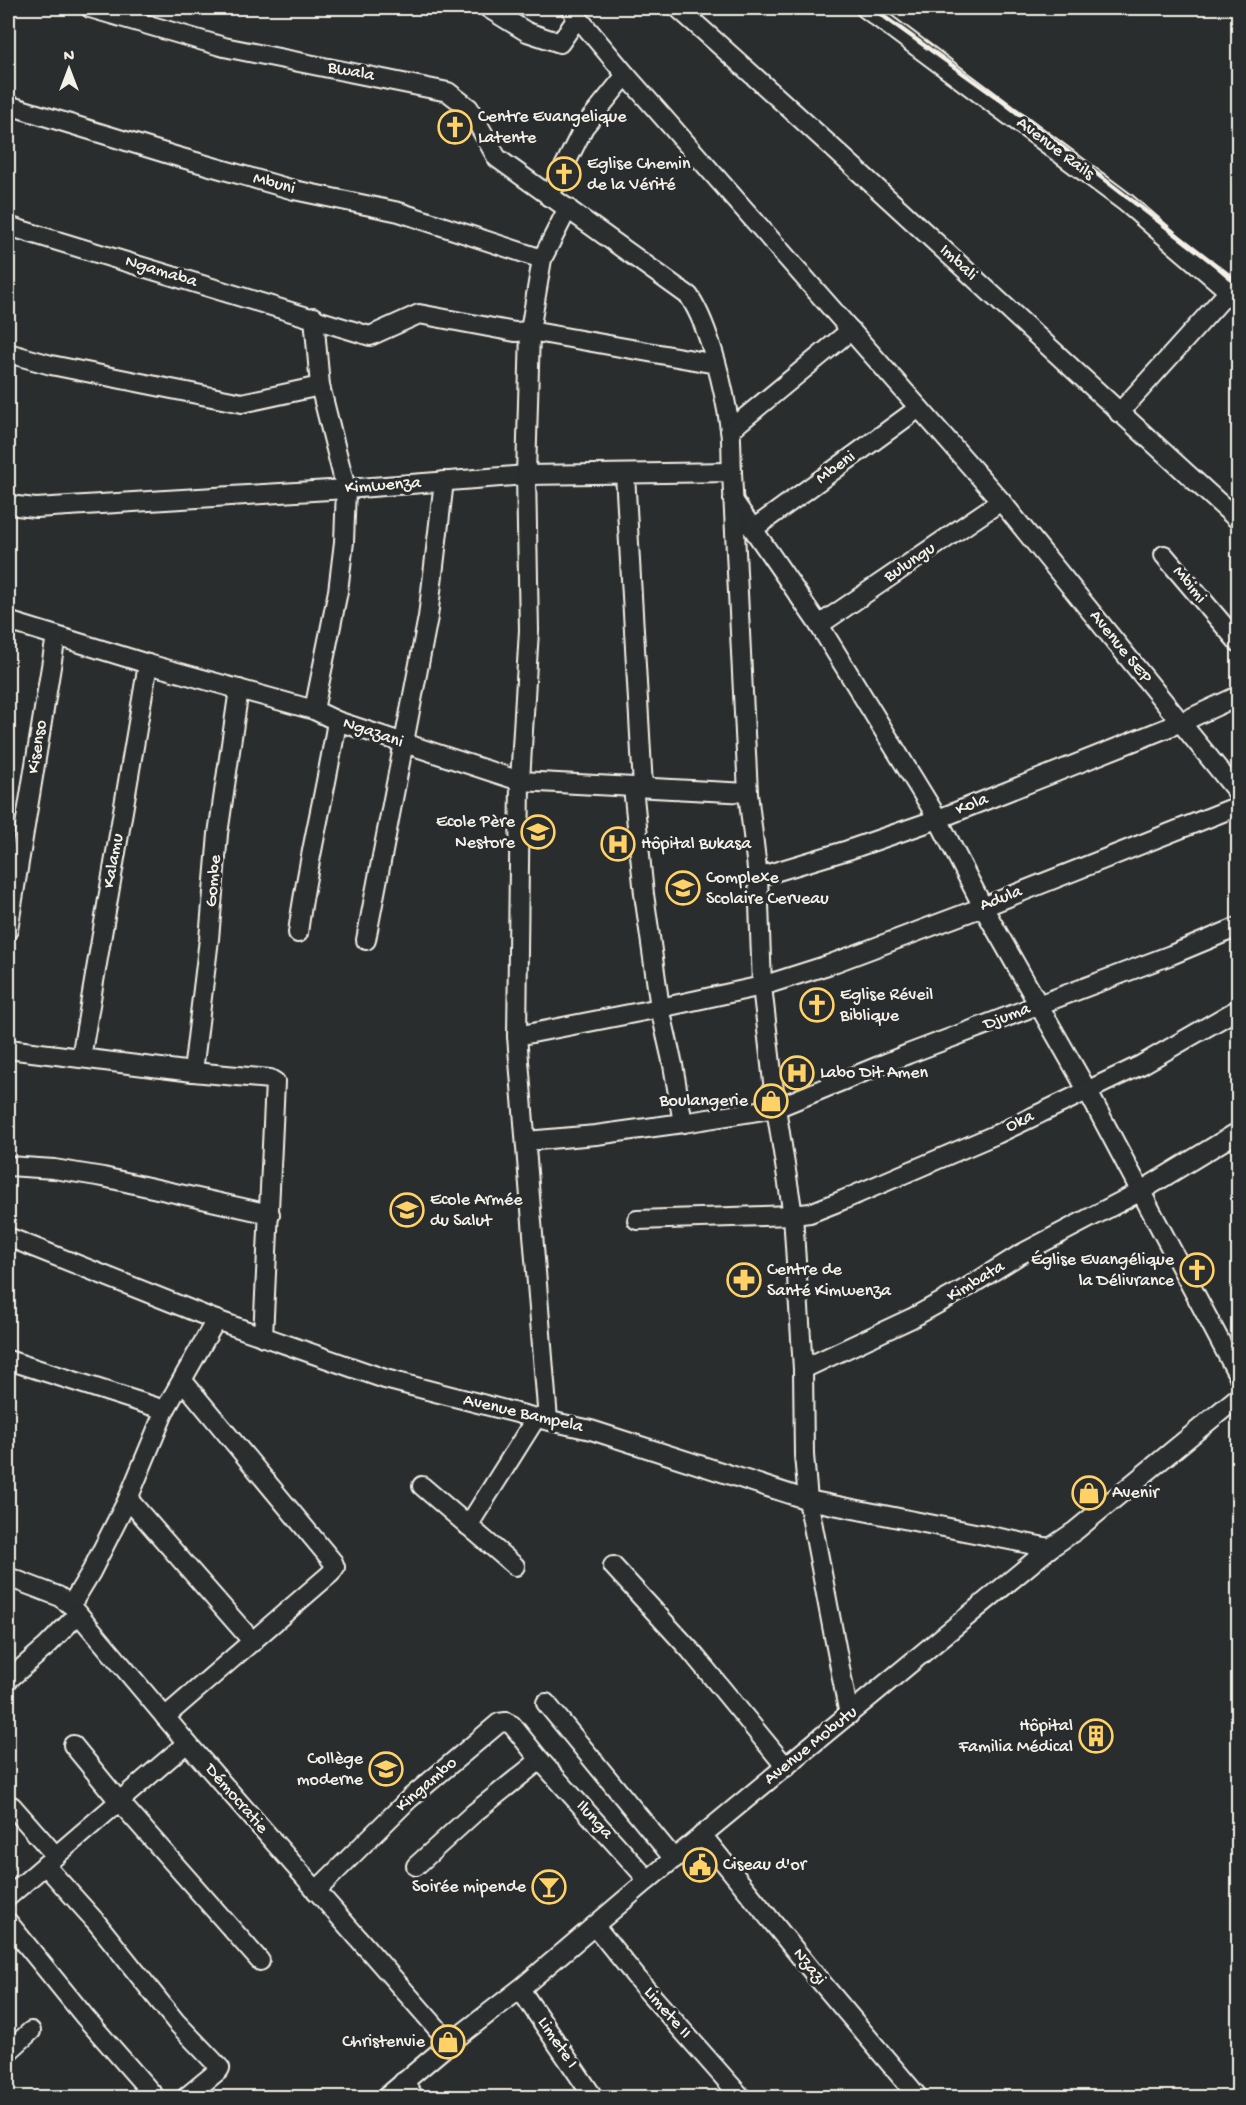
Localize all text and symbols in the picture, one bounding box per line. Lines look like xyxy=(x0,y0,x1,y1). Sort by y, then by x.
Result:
north arrow xyxy=(39,39,99,99)
text: N xyxy=(64,48,75,67)
street label: Bwala xyxy=(325,57,377,87)
place label: Centre Evangelique Latente xyxy=(478,107,627,149)
church icon: Centre Evangelique Latente xyxy=(437,109,473,145)
street label: Avenue Rails xyxy=(1012,113,1099,186)
place label: Eglise Chemin de la Vérité xyxy=(587,154,691,196)
church icon: Eglise Chemin de la Vérité xyxy=(546,156,582,192)
street label: Mbuni xyxy=(251,168,298,200)
street label: Imbali xyxy=(935,240,981,286)
street label: Ngamaba xyxy=(122,251,201,293)
street label: Mbeni xyxy=(812,447,860,489)
street label: Kimwenza xyxy=(344,473,423,499)
street label: Bulungu xyxy=(880,538,940,588)
street label: Mbimi xyxy=(1167,562,1211,608)
street label: Avenue SEP xyxy=(1084,606,1156,689)
street label: Ngazani xyxy=(340,713,406,753)
street label: Kisenso xyxy=(23,719,53,775)
street label: Kola xyxy=(953,789,992,821)
place label: Ecole Père Nestore xyxy=(436,812,516,854)
school or university icon: Ecole Père Nestore xyxy=(520,814,556,850)
hospital icon: Hôpital Bukasa xyxy=(600,826,636,862)
street label: Kalamu xyxy=(99,832,129,890)
place label: Hôpital Bukasa xyxy=(641,834,752,855)
street label: Gombe xyxy=(201,853,227,908)
place label: Complexe Scolaire Cerveau xyxy=(706,868,829,910)
school or university icon: Complexe Scolaire Cerveau xyxy=(665,870,701,906)
street label: Adula xyxy=(977,881,1026,917)
place label: Eglise Réveil Biblique xyxy=(839,985,933,1027)
church icon: Eglise Réveil Biblique xyxy=(799,987,835,1023)
street label: Djuma xyxy=(980,998,1034,1036)
hospital icon: Labo Dit Amen xyxy=(779,1055,815,1091)
place label: Labo Dit Amen xyxy=(820,1063,929,1084)
shop icon: Boulangerie xyxy=(753,1083,789,1119)
place label: Boulangerie xyxy=(658,1091,749,1112)
street label: Oka xyxy=(1002,1106,1038,1138)
place label: Ecole Armée du Salut xyxy=(430,1190,523,1232)
school or university icon: Ecole Armée du Salut xyxy=(389,1192,425,1228)
place label: Église Evangélique la Délivrance xyxy=(1031,1250,1175,1292)
church icon: Église Evangélique la Délivrance xyxy=(1179,1252,1215,1288)
street label: Kimbata xyxy=(943,1256,1009,1307)
place label: Centre de Santé Kimwenza xyxy=(767,1260,892,1302)
pharmacy icon: Centre de Santé Kimwenza xyxy=(726,1262,762,1298)
street label: Avenue Bampela xyxy=(461,1390,586,1438)
shop icon: Avenir xyxy=(1071,1475,1107,1511)
place label: Avenir xyxy=(1112,1483,1160,1504)
street label: Avenue Mobutu xyxy=(760,1702,862,1790)
place label: Hôpital Familia Médical xyxy=(958,1716,1073,1758)
building icon: Hôpital Familia Médical xyxy=(1078,1718,1114,1754)
place label: Collège moderne xyxy=(297,1749,364,1791)
school or university icon: Collège moderne xyxy=(368,1751,404,1787)
street label: Kingambo xyxy=(392,1753,462,1817)
street label: Démocratie xyxy=(199,1759,273,1839)
street label: Ilunga xyxy=(571,1796,618,1845)
public building icon: Ciseau d'or xyxy=(682,1847,718,1883)
place label: Ciseau d'or xyxy=(723,1855,808,1876)
bar icon: Soirée mipende xyxy=(531,1869,567,1905)
place label: Soirée mipende xyxy=(412,1877,527,1898)
street label: Nzazi xyxy=(788,1944,830,1990)
street label: Limete II xyxy=(639,1983,695,2043)
street label: Limete I xyxy=(532,2013,582,2073)
shop icon: Christenvie xyxy=(430,2024,466,2060)
place label: Christenvie xyxy=(342,2032,426,2053)

